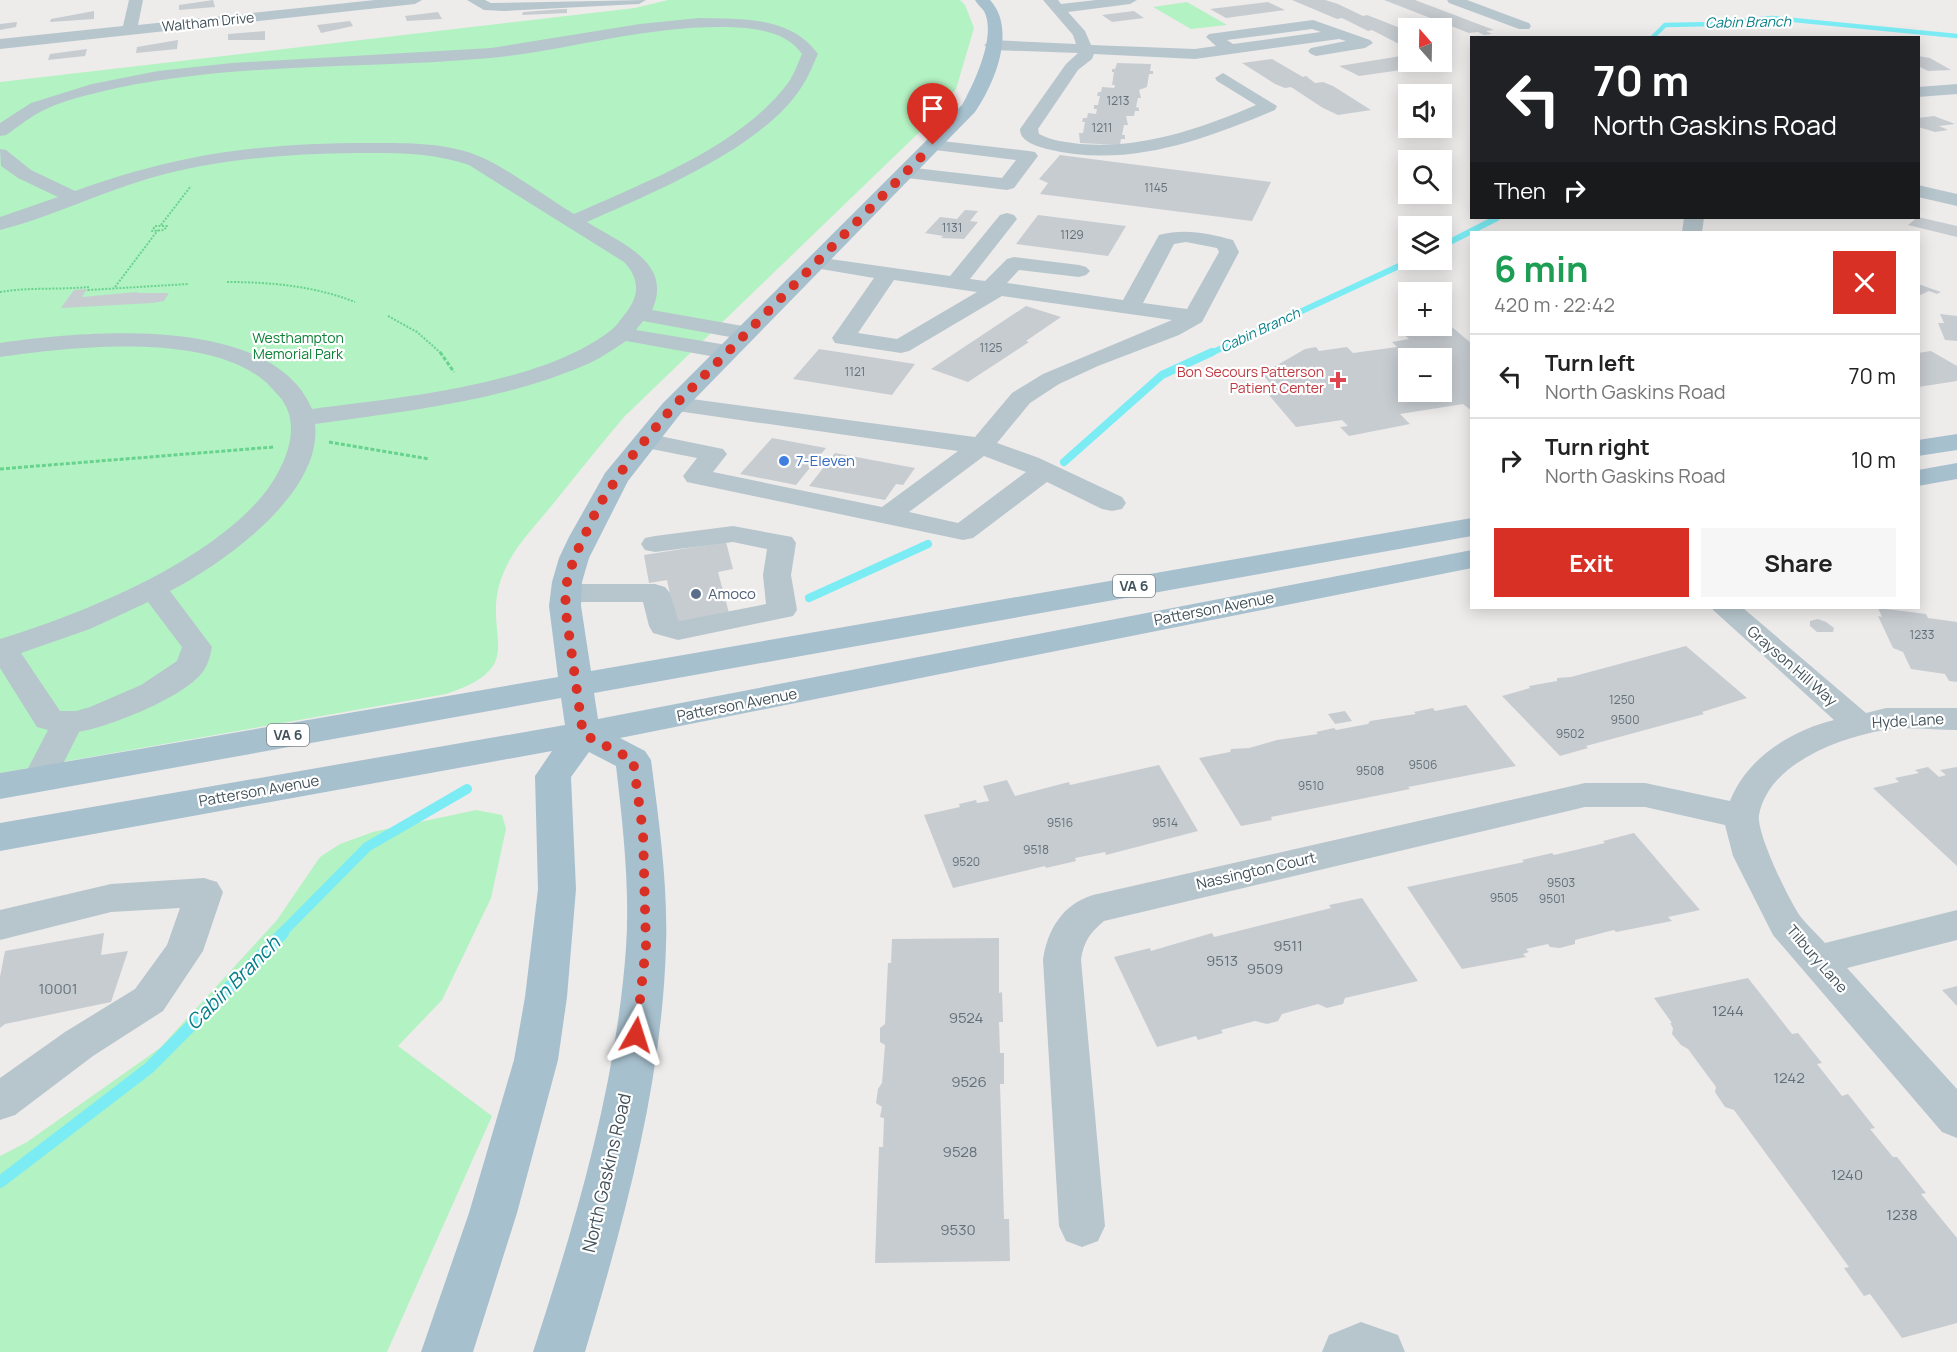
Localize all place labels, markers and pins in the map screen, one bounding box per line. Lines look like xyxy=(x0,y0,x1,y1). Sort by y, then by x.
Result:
pin xyxy=(907,83,958,145)
place label: Bon Secours Patterson Patient Center xyxy=(1177,362,1324,397)
marker: Bon Secours Patterson Patient Center xyxy=(1329,371,1347,389)
place label: 7-Eleven xyxy=(796,450,855,471)
marker: 7-Eleven xyxy=(777,454,791,468)
place label: Amoco xyxy=(708,583,756,604)
marker: Amoco xyxy=(689,587,703,601)

